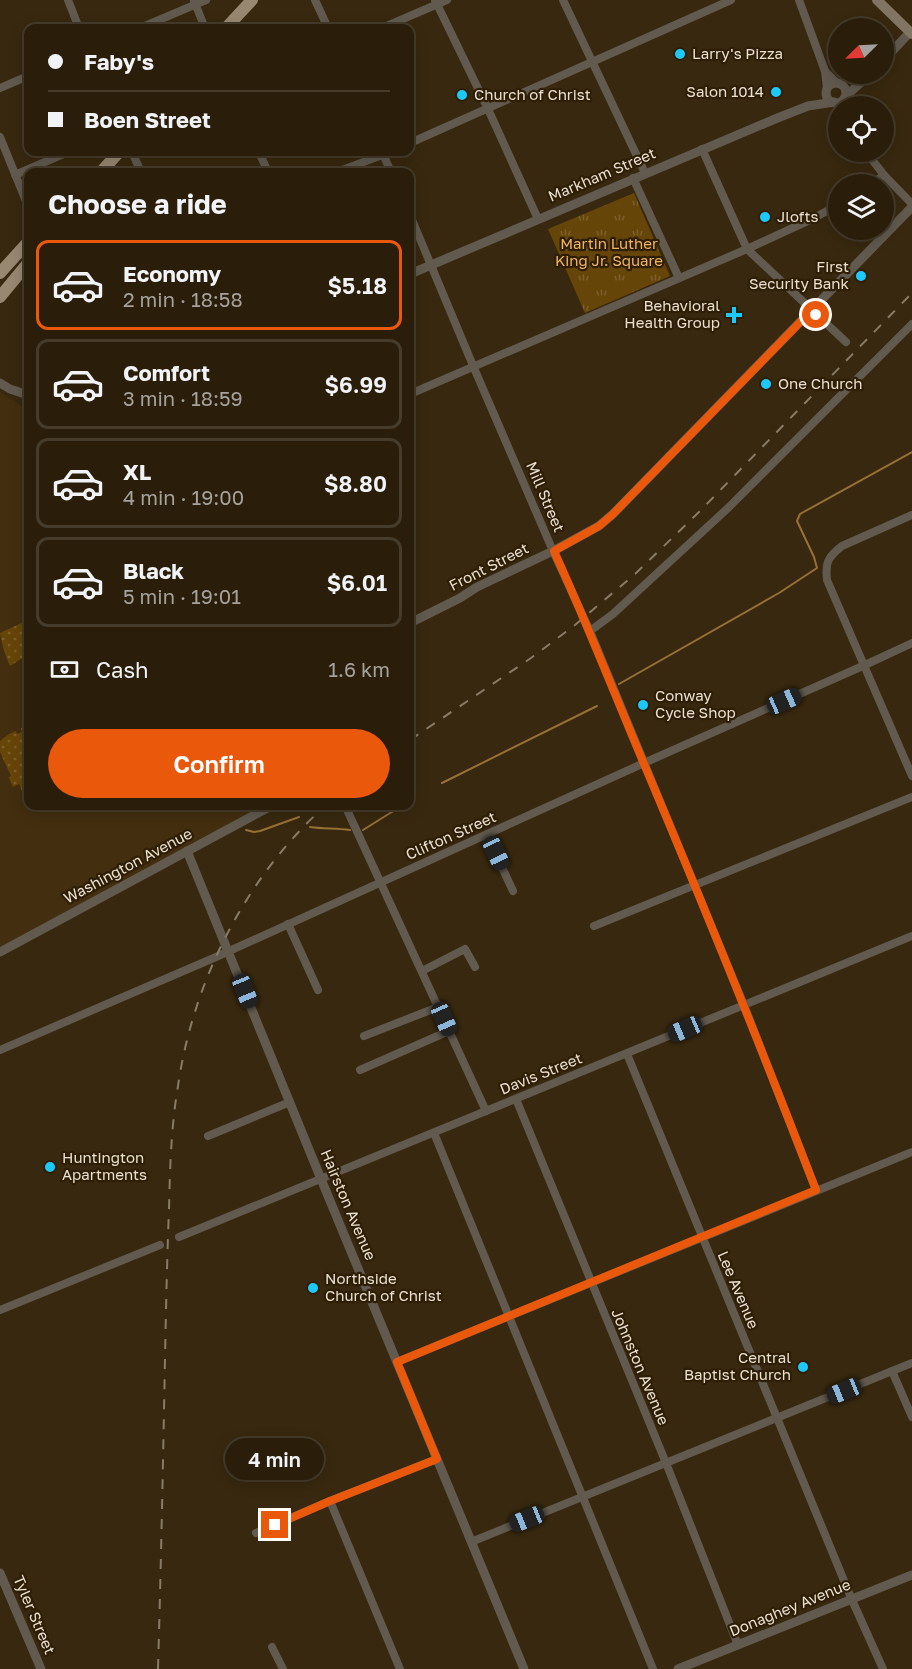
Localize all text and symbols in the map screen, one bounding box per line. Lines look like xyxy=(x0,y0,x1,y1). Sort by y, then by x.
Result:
north arrow xyxy=(828,18,894,84)
map controls xyxy=(828,18,894,240)
place label: Larry's Pizza xyxy=(692,44,783,62)
marker: Larry's Pizza xyxy=(673,47,687,61)
text: Faby's xyxy=(84,48,154,75)
place label: Salon 1014 xyxy=(686,82,764,100)
place label: Church of Christ xyxy=(474,85,591,103)
marker: Salon 1014 xyxy=(769,85,783,99)
marker: Church of Christ xyxy=(455,88,469,102)
button: locate xyxy=(828,96,894,162)
text: Boen Street xyxy=(84,106,211,133)
street label: Markham Street xyxy=(545,143,658,205)
button: layers xyxy=(828,174,894,240)
text: Choose a ride xyxy=(48,188,227,220)
place label: Jlofts xyxy=(777,207,818,225)
marker: Jlofts xyxy=(758,210,772,224)
park label: Martin Luther King Jr. Square xyxy=(555,234,663,269)
place label: First Security Bank xyxy=(749,257,850,292)
icon: car xyxy=(51,258,105,312)
text: Economy xyxy=(123,260,221,287)
marker: First Security Bank xyxy=(854,269,868,283)
text: $5.18 xyxy=(328,272,387,299)
text: 2 min · 18:58 xyxy=(123,287,243,311)
place label: Behavioral Health Group xyxy=(624,296,720,331)
route start xyxy=(802,301,829,328)
marker: Behavioral Health Group xyxy=(725,306,743,324)
icon: car xyxy=(51,357,105,411)
text: Comfort xyxy=(123,359,210,386)
text: $6.99 xyxy=(324,371,387,398)
place label: One Church xyxy=(778,374,862,392)
marker: One Church xyxy=(759,377,773,391)
text: 3 min · 18:59 xyxy=(123,386,243,410)
icon: car xyxy=(51,456,105,510)
text: XL xyxy=(123,458,151,485)
street label: Mill Street xyxy=(523,459,569,534)
text: $8.80 xyxy=(324,470,387,497)
text: 4 min · 19:00 xyxy=(123,485,244,509)
street label: Front Street xyxy=(446,538,531,594)
icon: car xyxy=(51,555,105,609)
text: Black xyxy=(123,557,184,584)
text: $6.01 xyxy=(327,569,387,596)
text: 5 min · 19:01 xyxy=(123,584,241,608)
icon: cash xyxy=(48,653,81,686)
text: Cash xyxy=(96,656,149,683)
text: 1.6 km xyxy=(328,657,390,681)
car xyxy=(764,685,804,717)
place label: Conway Cycle Shop xyxy=(655,686,736,721)
marker: Conway Cycle Shop xyxy=(636,698,650,712)
button: Confirm xyxy=(48,729,390,798)
street label: Clifton Street xyxy=(403,807,499,863)
street label: Washington Avenue xyxy=(60,824,195,907)
car xyxy=(480,833,512,873)
car xyxy=(230,971,260,1011)
car xyxy=(428,999,460,1039)
car xyxy=(665,1014,705,1044)
street label: Davis Street xyxy=(497,1048,584,1098)
street label: Hairston Avenue xyxy=(317,1146,380,1263)
place label: Huntington Apartments xyxy=(62,1148,147,1183)
marker: Huntington Apartments xyxy=(43,1160,57,1174)
street label: Lee Avenue xyxy=(715,1248,763,1331)
place label: Northside Church of Christ xyxy=(325,1269,442,1304)
marker: Northside Church of Christ xyxy=(306,1281,320,1295)
street label: Johnston Avenue xyxy=(608,1306,674,1428)
place label: Central Baptist Church xyxy=(684,1348,791,1383)
marker: Central Baptist Church xyxy=(796,1360,810,1374)
car xyxy=(824,1376,864,1406)
callout: 4 min xyxy=(226,1438,324,1480)
text: 4 min xyxy=(248,1447,301,1471)
car xyxy=(507,1504,547,1534)
route end xyxy=(261,1511,288,1538)
street label: Tyler Street xyxy=(10,1572,60,1657)
street label: Donaghey Avenue xyxy=(726,1574,853,1640)

